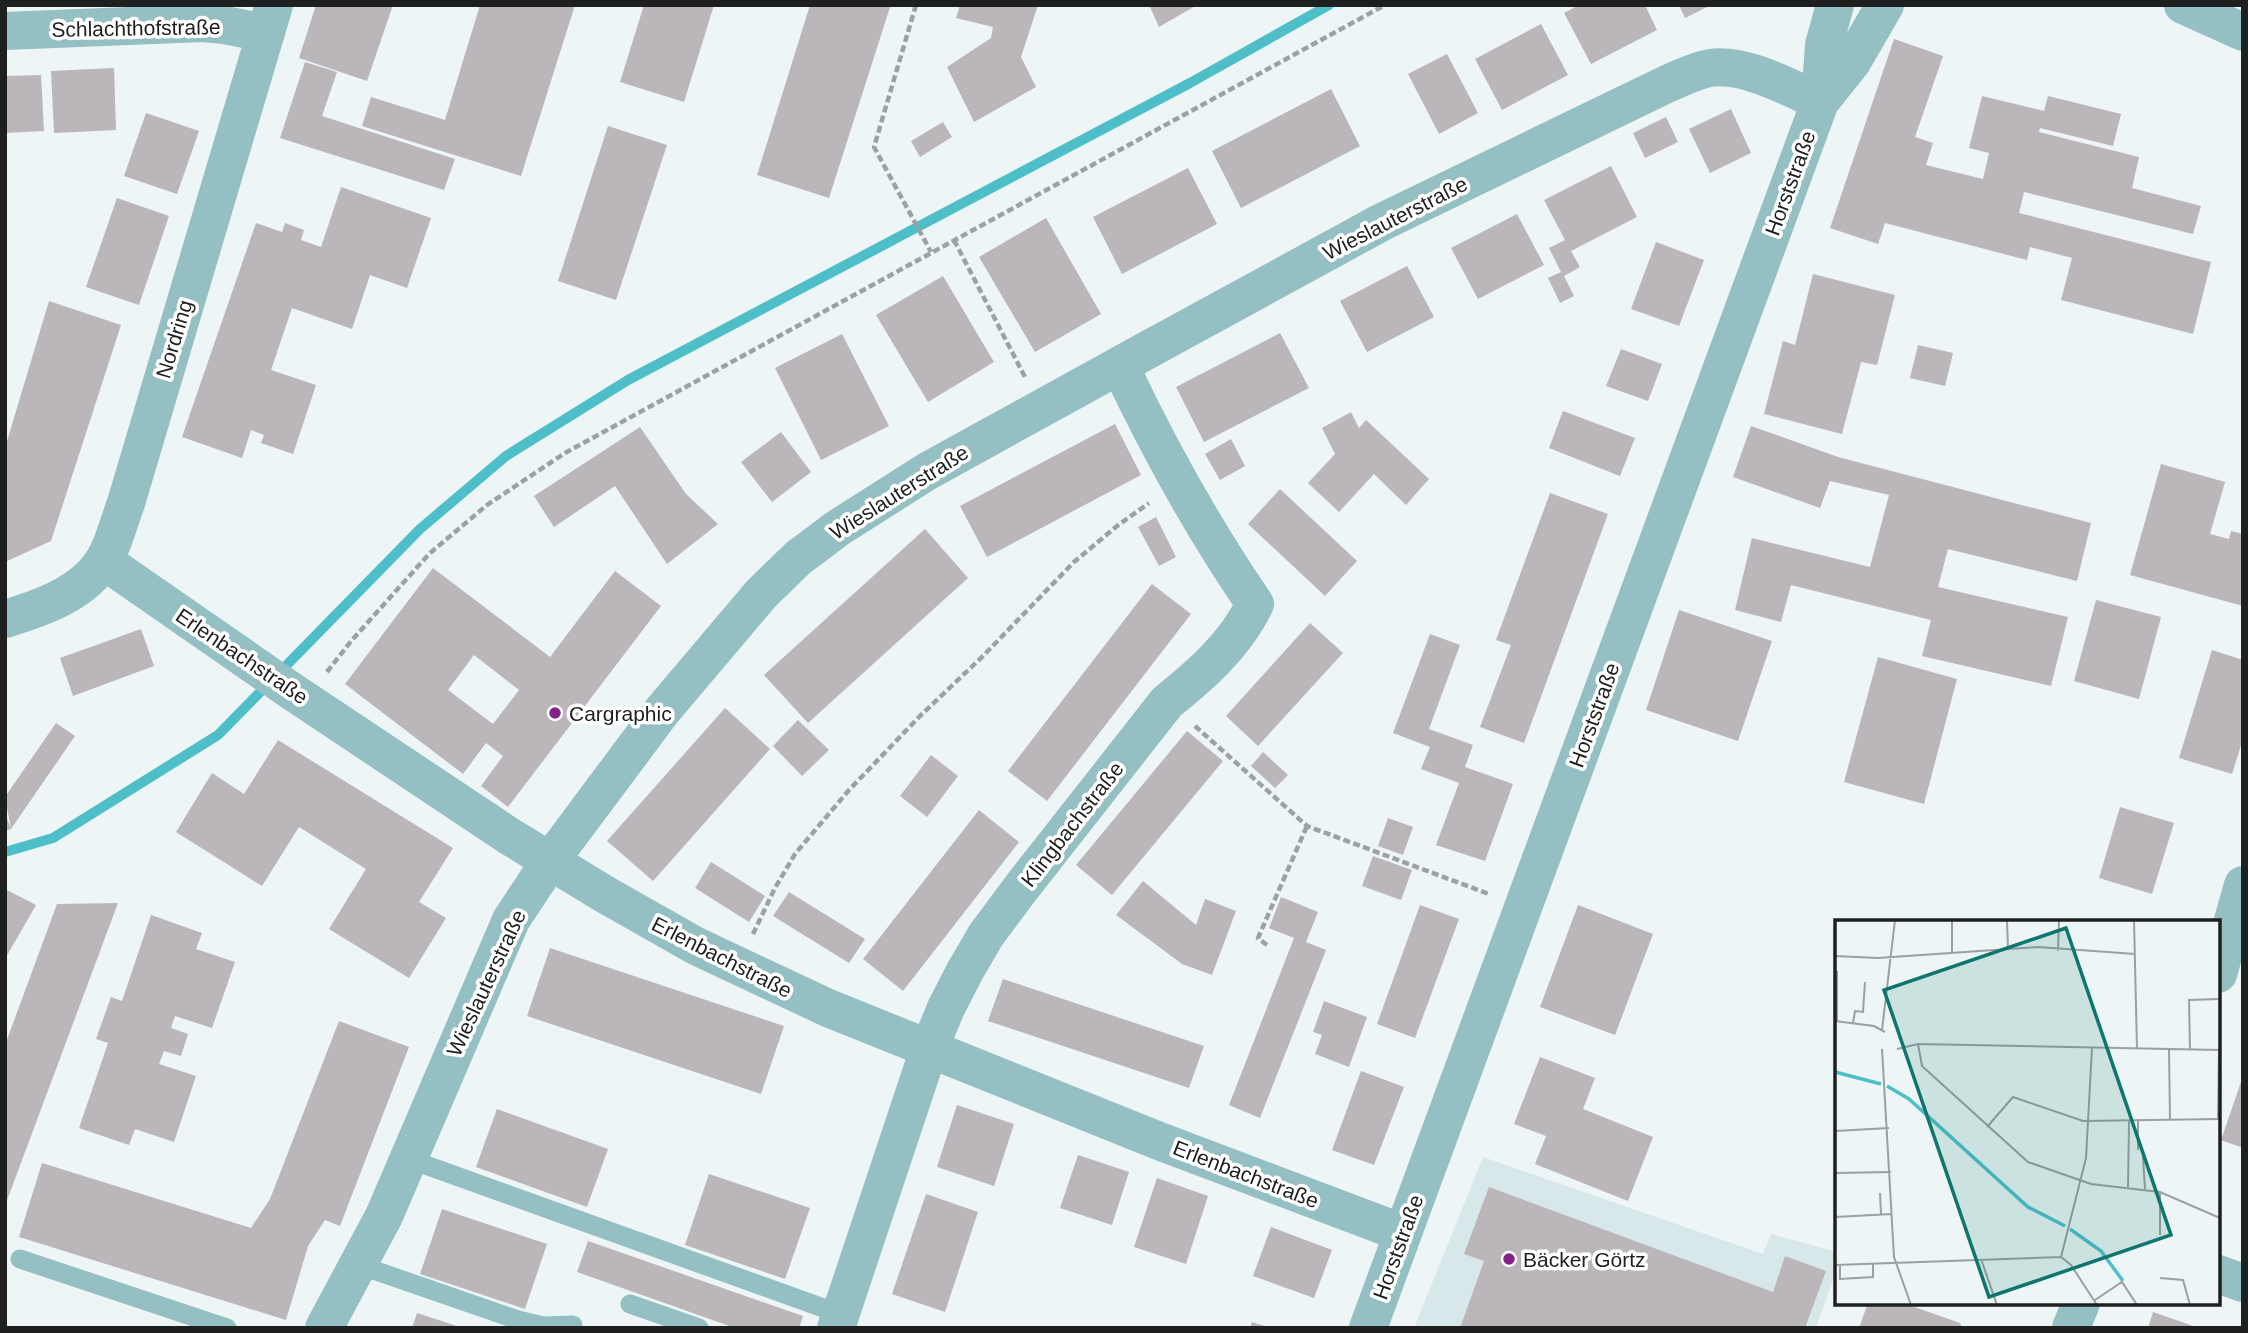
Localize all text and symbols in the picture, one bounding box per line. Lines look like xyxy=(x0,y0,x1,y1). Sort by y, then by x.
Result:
street label: Schlachthofstraße xyxy=(51,15,221,41)
street label: Horststraße xyxy=(1760,128,1820,238)
street label: Wieslauterstraße xyxy=(1319,172,1471,264)
street label: Nordring xyxy=(151,297,197,381)
street label: Wieslauterstraße xyxy=(826,440,972,544)
street label: Erlenbachstraße xyxy=(172,603,312,709)
street label: Horststraße xyxy=(1564,660,1624,770)
place label: Cargraphic xyxy=(569,702,672,725)
marker: Cargraphic xyxy=(547,705,563,721)
street label: Klingbachstraße xyxy=(1016,757,1128,891)
street label: Wieslauterstraße xyxy=(442,906,530,1060)
street label: Erlenbachstraße xyxy=(648,912,796,1002)
inset map xyxy=(1835,920,2220,1305)
street label: Erlenbachstraße xyxy=(1170,1136,1322,1212)
street label: Horststraße xyxy=(1368,1192,1428,1302)
place label: Bäcker Görtz xyxy=(1523,1248,1646,1271)
marker: Bäcker Görtz xyxy=(1501,1251,1517,1267)

